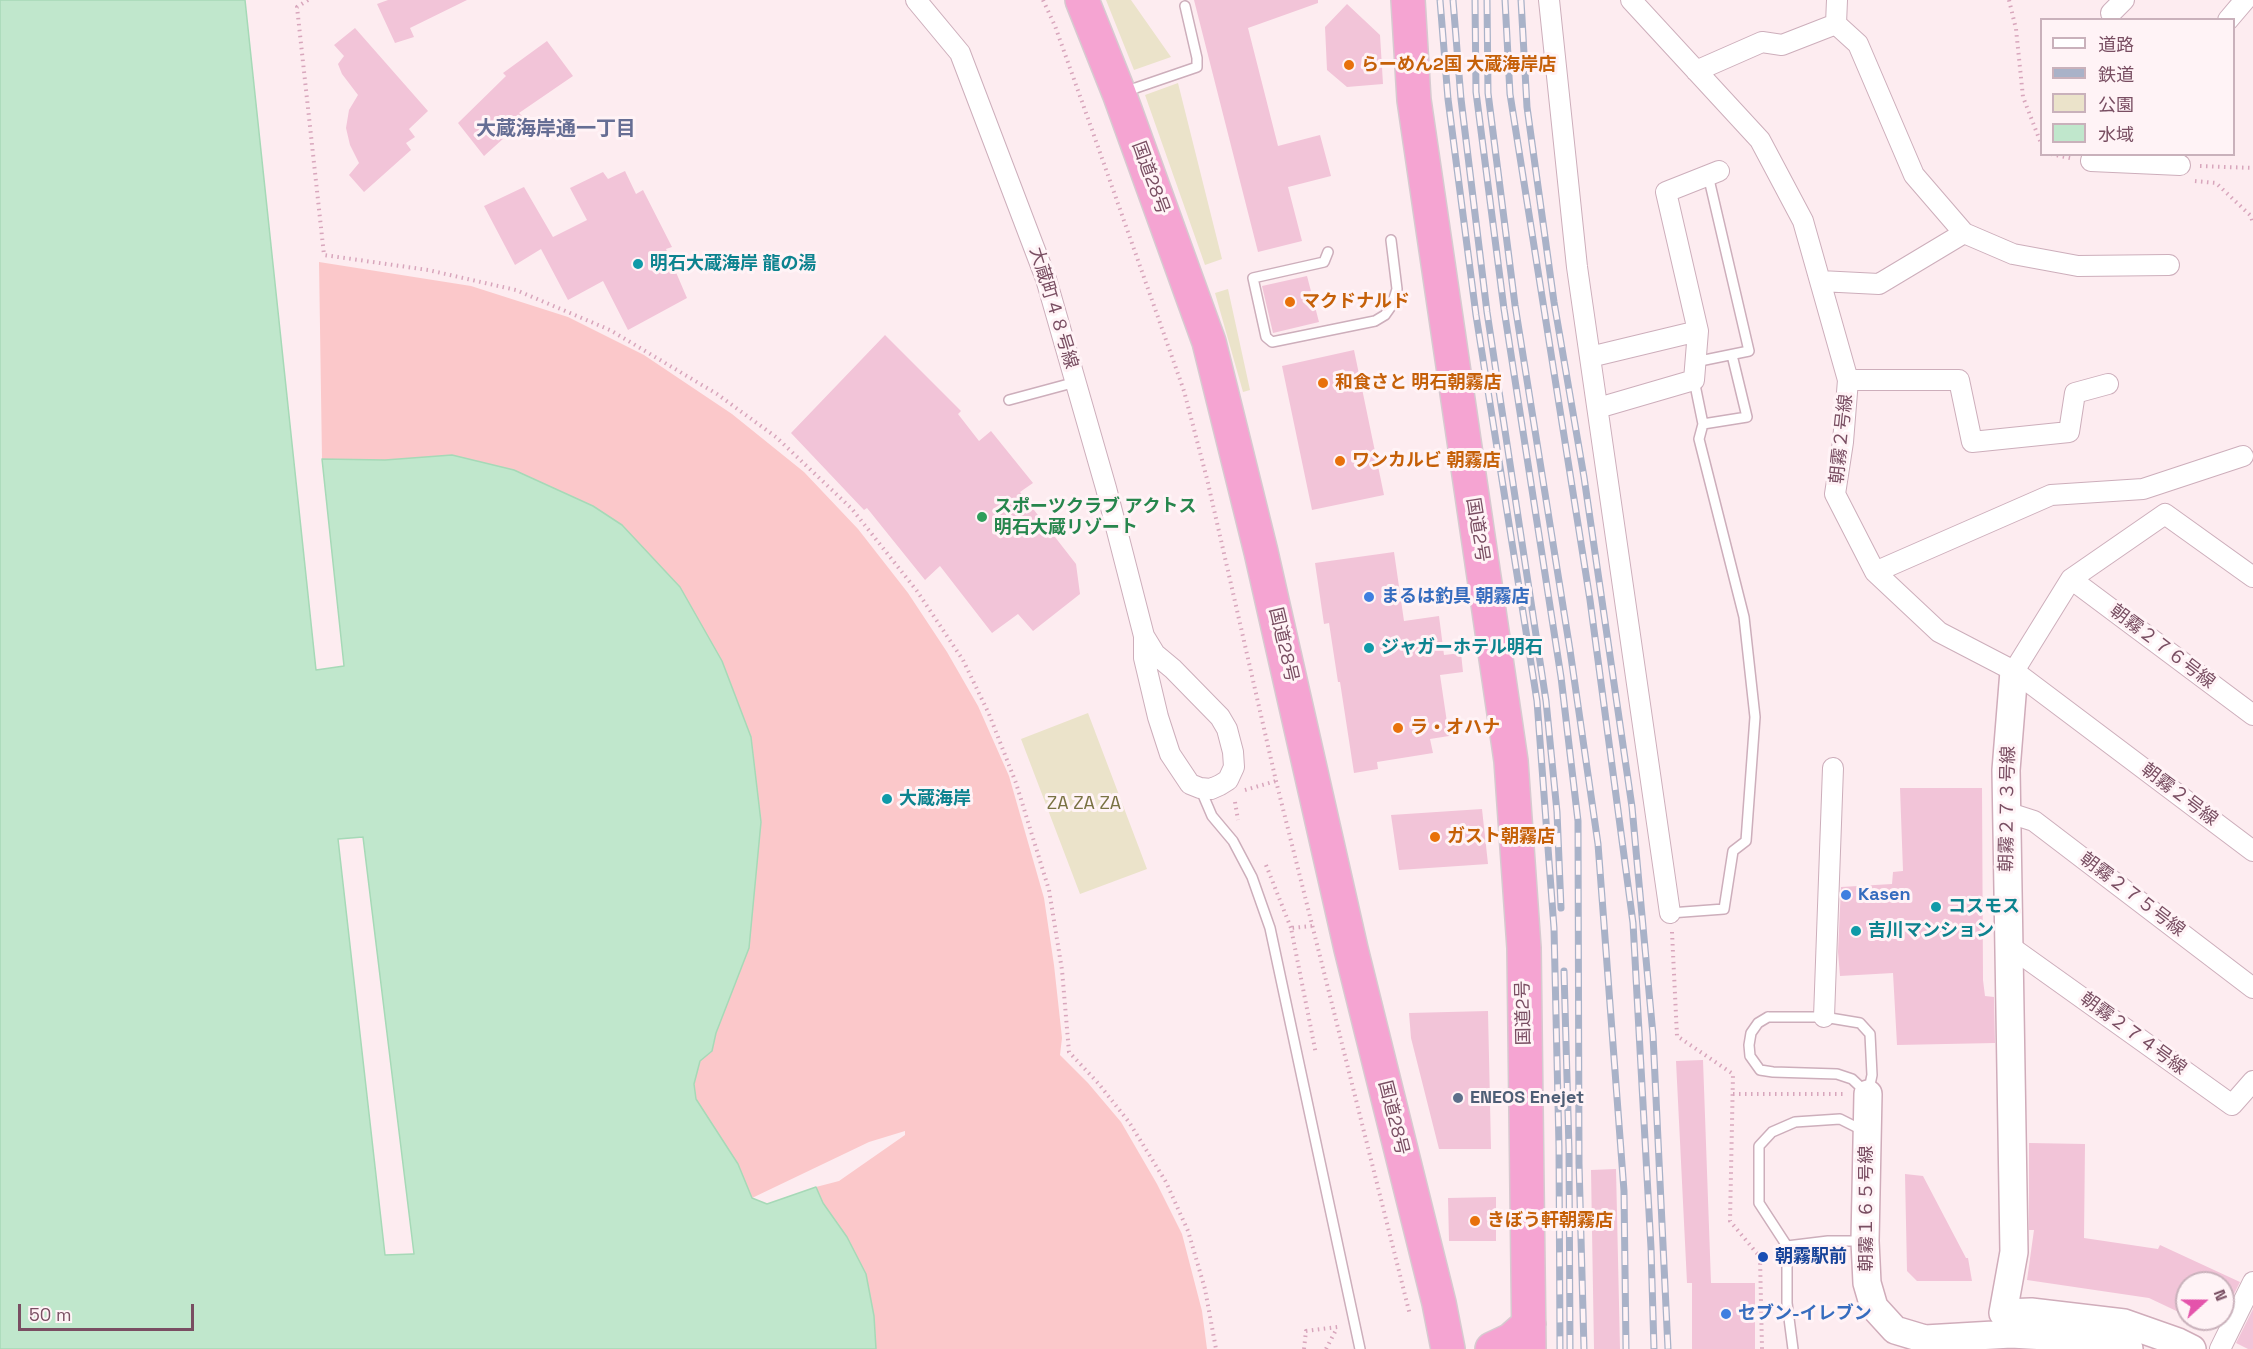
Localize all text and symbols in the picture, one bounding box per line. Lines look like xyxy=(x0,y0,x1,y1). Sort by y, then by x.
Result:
legend xyxy=(2040,18,2235,156)
text: 道路 xyxy=(2098,33,2134,56)
place label: らーめん2国 大蔵海岸店 xyxy=(1361,54,1556,76)
marker: らーめん2国 大蔵海岸店 xyxy=(1342,58,1356,72)
text: 鉄道 xyxy=(2098,63,2134,86)
text: 公園 xyxy=(2098,93,2134,116)
district label: 大蔵海岸通一丁目 xyxy=(476,118,636,142)
text: 水域 xyxy=(2098,123,2134,146)
street label: 国道28号 xyxy=(1127,139,1173,217)
street label: 大蔵町４８号線 xyxy=(1024,245,1082,371)
place label: 明石大蔵海岸 龍の湯 xyxy=(650,253,817,275)
marker: 明石大蔵海岸 龍の湯 xyxy=(631,257,645,271)
place label: マクドナルド xyxy=(1302,291,1410,313)
marker: マクドナルド xyxy=(1283,295,1297,309)
place label: 和食さと 明石朝霧店 xyxy=(1335,372,1502,394)
marker: 和食さと 明石朝霧店 xyxy=(1316,376,1330,390)
street label: 朝霧２号線 xyxy=(1827,393,1857,485)
place label: ワンカルビ 朝霧店 xyxy=(1352,450,1501,472)
marker: ワンカルビ 朝霧店 xyxy=(1333,454,1347,468)
place label: スポーツクラブ アクトス 明石大蔵リゾート xyxy=(994,496,1197,538)
street label: 国道2号 xyxy=(1461,496,1493,564)
marker: スポーツクラブ アクトス 明石大蔵リゾート xyxy=(975,510,989,524)
place label: まるは釣具 朝霧店 xyxy=(1381,586,1530,608)
marker: まるは釣具 朝霧店 xyxy=(1362,590,1376,604)
street label: 朝霧２７６号線 xyxy=(2105,600,2219,694)
street label: 国道28号 xyxy=(1264,606,1302,684)
place label: ジャガーホテル明石 xyxy=(1381,637,1543,659)
marker: ジャガーホテル明石 xyxy=(1362,641,1376,655)
place label: ラ・オハナ xyxy=(1410,717,1500,739)
marker: ラ・オハナ xyxy=(1391,721,1405,735)
street label: 朝霧２７３号線 xyxy=(1996,746,2020,872)
street label: 朝霧２号線 xyxy=(2137,759,2221,831)
place label: 大蔵海岸 xyxy=(899,788,971,810)
marker: 大蔵海岸 xyxy=(880,792,894,806)
park label: ZA ZA ZA xyxy=(1047,793,1121,815)
place label: ガスト朝霧店 xyxy=(1447,826,1555,848)
marker: ガスト朝霧店 xyxy=(1428,830,1442,844)
street label: 朝霧２７５号線 xyxy=(2075,848,2189,942)
place label: Kasen xyxy=(1858,884,1911,906)
marker: Kasen xyxy=(1839,888,1853,902)
place label: コスモス xyxy=(1948,896,2020,918)
marker: コスモス xyxy=(1929,900,1943,914)
place label: 吉川マンション xyxy=(1868,920,1994,942)
marker: 吉川マンション xyxy=(1849,924,1863,938)
street label: 国道2号 xyxy=(1513,980,1535,1046)
street label: 朝霧２７４号線 xyxy=(2076,988,2190,1080)
street label: 国道28号 xyxy=(1373,1078,1413,1158)
place label: ENEOS Enejet xyxy=(1470,1087,1584,1109)
marker: ENEOS Enejet xyxy=(1451,1091,1465,1105)
street label: 朝霧１６５号線 xyxy=(1856,1146,1878,1272)
place label: きぼう軒朝霧店 xyxy=(1487,1210,1613,1232)
marker: きぼう軒朝霧店 xyxy=(1468,1214,1482,1228)
place label: 朝霧駅前 xyxy=(1775,1246,1847,1268)
marker: 朝霧駅前 xyxy=(1756,1250,1770,1264)
north arrow xyxy=(2175,1271,2235,1331)
text: N xyxy=(2209,1286,2232,1304)
scale bar xyxy=(21,1292,196,1330)
text: 50 m xyxy=(29,1303,71,1326)
place label: セブン-イレブン xyxy=(1738,1303,1872,1325)
marker: セブン-イレブン xyxy=(1719,1307,1733,1321)

